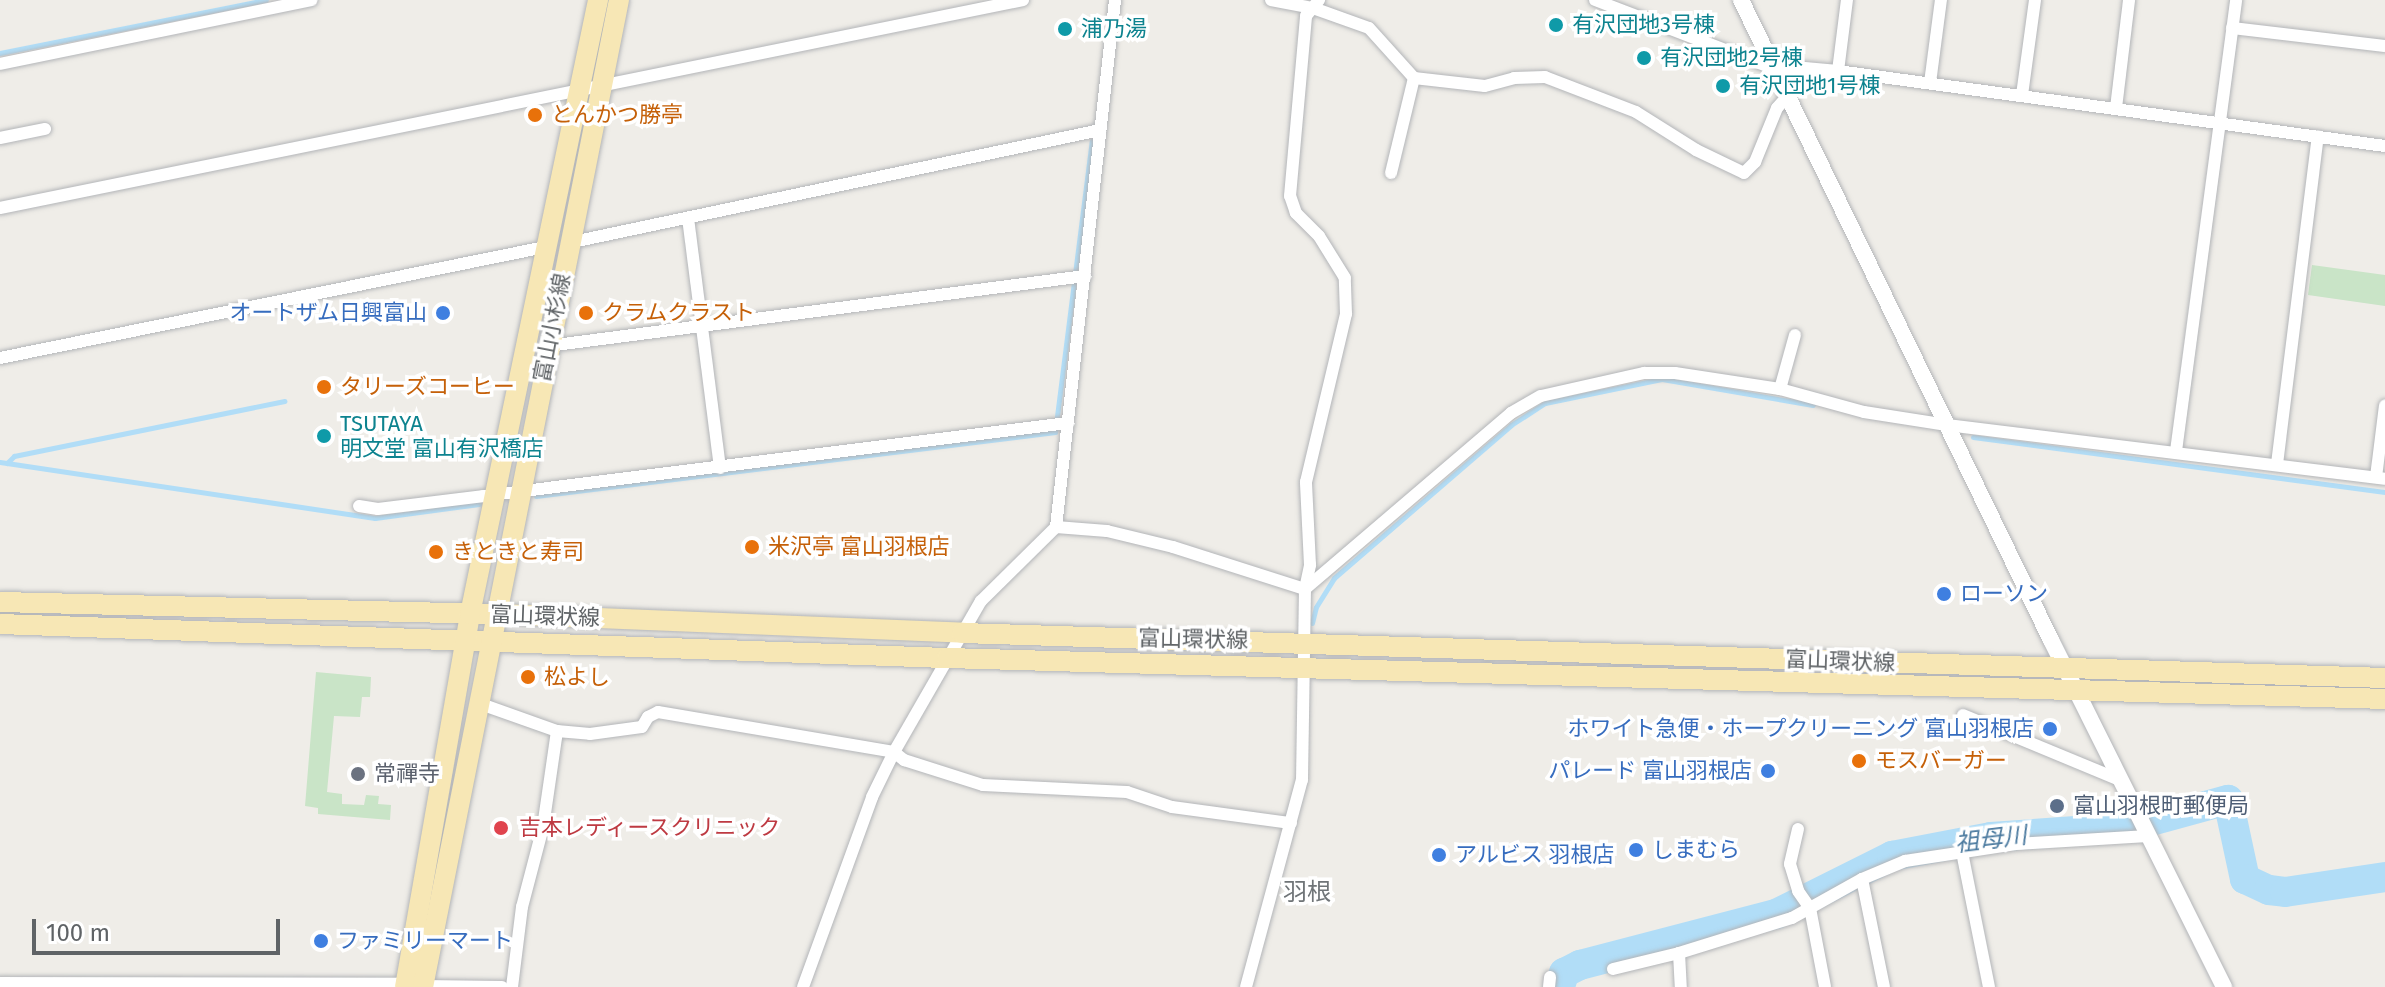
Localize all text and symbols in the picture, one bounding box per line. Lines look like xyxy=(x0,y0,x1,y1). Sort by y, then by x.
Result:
place label: 有沢団地3号棟 xyxy=(1572,12,1715,38)
place label: 浦乃湯 xyxy=(1081,16,1147,42)
marker: 有沢団地3号棟 xyxy=(1547,16,1565,34)
marker: 浦乃湯 xyxy=(1056,20,1074,38)
place label: 有沢団地2号棟 xyxy=(1660,45,1803,71)
marker: 有沢団地2号棟 xyxy=(1635,49,1653,67)
place label: 有沢団地1号棟 xyxy=(1739,73,1881,99)
marker: 有沢団地1号棟 xyxy=(1714,77,1732,95)
place label: とんかつ勝亭 xyxy=(551,102,683,128)
marker: とんかつ勝亭 xyxy=(526,106,544,124)
street label: 富山小杉線 xyxy=(529,271,575,385)
place label: オートザム日興富山 xyxy=(229,300,427,326)
place label: クラムクラスト xyxy=(602,300,756,326)
marker: オートザム日興富山 xyxy=(434,304,452,322)
marker: クラムクラスト xyxy=(577,304,595,322)
place label: タリーズコーヒー xyxy=(340,374,516,400)
marker: タリーズコーヒー xyxy=(315,378,333,396)
place label: TSUTAYA 明文堂 富山有沢橋店 xyxy=(340,410,544,462)
marker: TSUTAYA 明文堂 富山有沢橋店 xyxy=(315,427,333,445)
place label: 米沢亭 富山羽根店 xyxy=(768,534,950,560)
marker: 米沢亭 富山羽根店 xyxy=(743,538,761,556)
place label: きときと寿司 xyxy=(452,539,584,565)
marker: きときと寿司 xyxy=(427,543,445,561)
place label: ローソン xyxy=(1960,581,2048,607)
marker: ローソン xyxy=(1935,585,1953,603)
street label: 富山環状線 xyxy=(490,601,600,631)
street label: 富山環状線 xyxy=(1138,625,1248,653)
street label: 富山環状線 xyxy=(1785,646,1895,676)
place label: 松よし xyxy=(544,664,610,690)
marker: 松よし xyxy=(519,668,537,686)
place label: ホワイト急便・ホープクリーニング 富山羽根店 xyxy=(1566,716,2034,742)
marker: ホワイト急便・ホープクリーニング 富山羽根店 xyxy=(2041,720,2059,738)
place label: モスバーガー xyxy=(1875,748,2007,774)
marker: モスバーガー xyxy=(1850,752,1868,770)
place label: パレード 富山羽根店 xyxy=(1548,758,1752,784)
place label: 常禪寺 xyxy=(374,761,440,787)
marker: パレード 富山羽根店 xyxy=(1759,762,1777,780)
marker: 常禪寺 xyxy=(349,765,367,783)
place label: 富山羽根町郵便局 xyxy=(2073,793,2249,819)
marker: 富山羽根町郵便局 xyxy=(2048,797,2066,815)
place label: 吉本レディースクリニック xyxy=(519,815,783,841)
marker: 吉本レディースクリニック xyxy=(490,817,512,839)
water label: 祖母川 xyxy=(1954,821,2028,859)
place label: しまむら xyxy=(1652,837,1740,863)
marker: しまむら xyxy=(1627,841,1645,859)
place label: アルビス 羽根店 xyxy=(1455,842,1615,868)
marker: アルビス 羽根店 xyxy=(1430,846,1448,864)
district label: 羽根 xyxy=(1283,879,1331,907)
scale bar xyxy=(36,903,284,953)
text: 100 m xyxy=(46,919,110,947)
place label: ファミリーマート xyxy=(337,928,513,954)
marker: ファミリーマート xyxy=(312,932,330,950)

